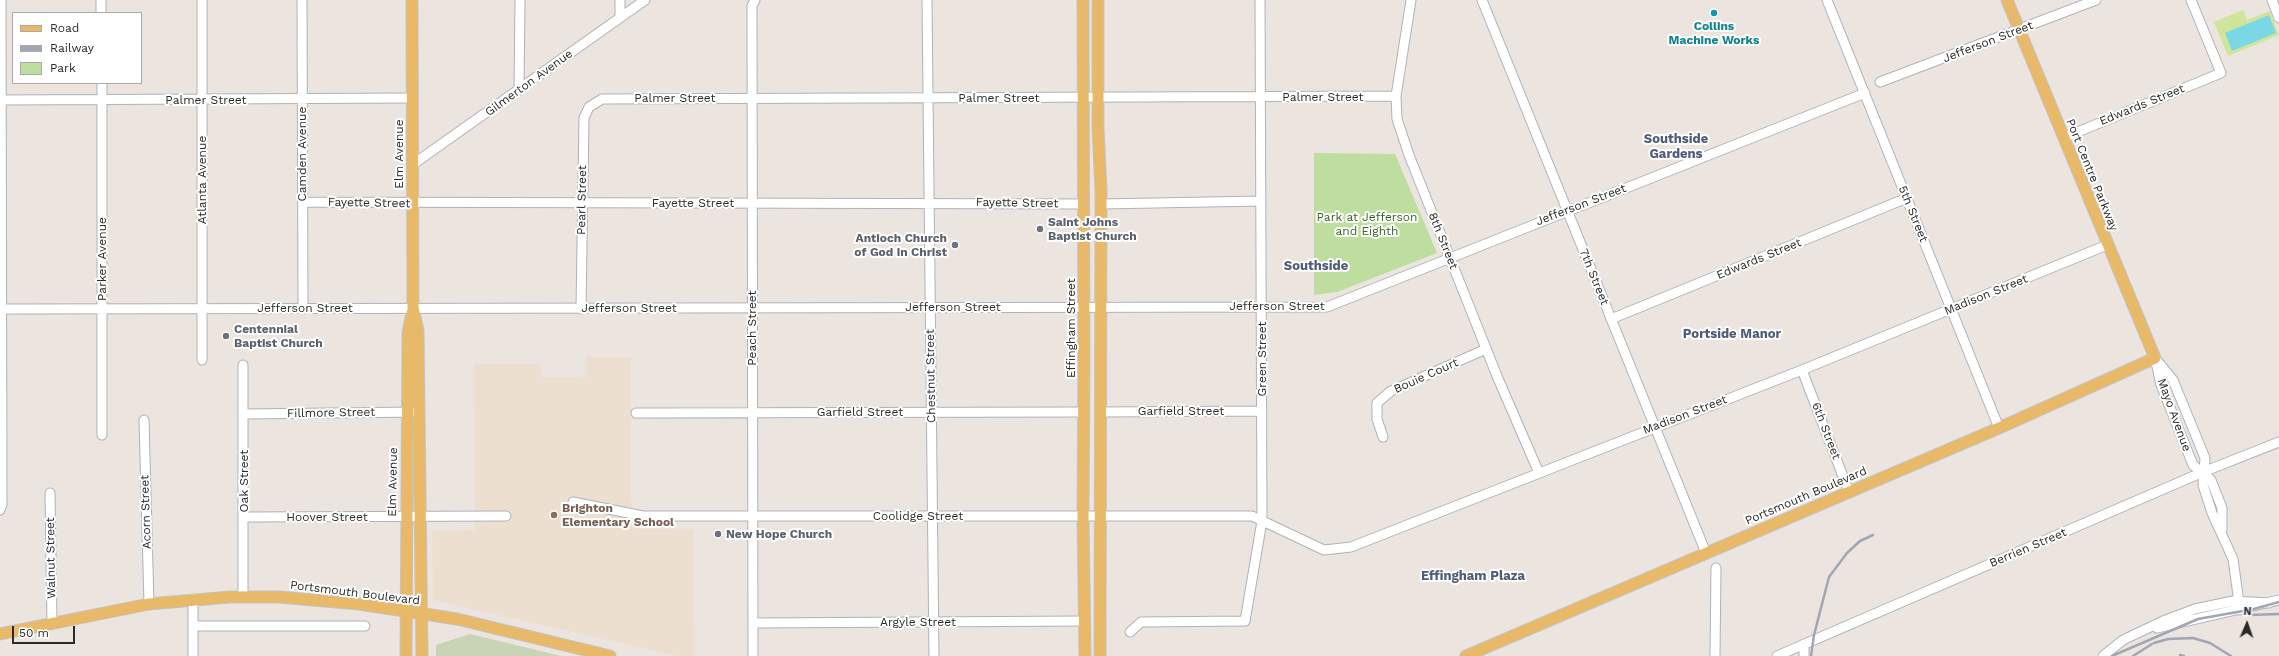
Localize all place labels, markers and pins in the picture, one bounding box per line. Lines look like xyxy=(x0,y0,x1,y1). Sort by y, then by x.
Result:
marker: Collins Machine Works xyxy=(1709,8,1719,18)
place label: Collins Machine Works xyxy=(1669,19,1759,47)
place label: Saint Johns Baptist Church xyxy=(1048,215,1137,243)
marker: Saint Johns Baptist Church xyxy=(1035,224,1045,234)
place label: Antioch Church of God in Christ xyxy=(854,231,947,259)
marker: Antioch Church of God in Christ xyxy=(950,240,960,250)
place label: Centennial Baptist Church xyxy=(234,322,323,350)
marker: Centennial Baptist Church xyxy=(221,331,231,341)
place label: Brighton Elementary School xyxy=(562,501,674,529)
marker: Brighton Elementary School xyxy=(549,510,559,520)
place label: New Hope Church xyxy=(726,527,832,541)
marker: New Hope Church xyxy=(713,529,723,539)

